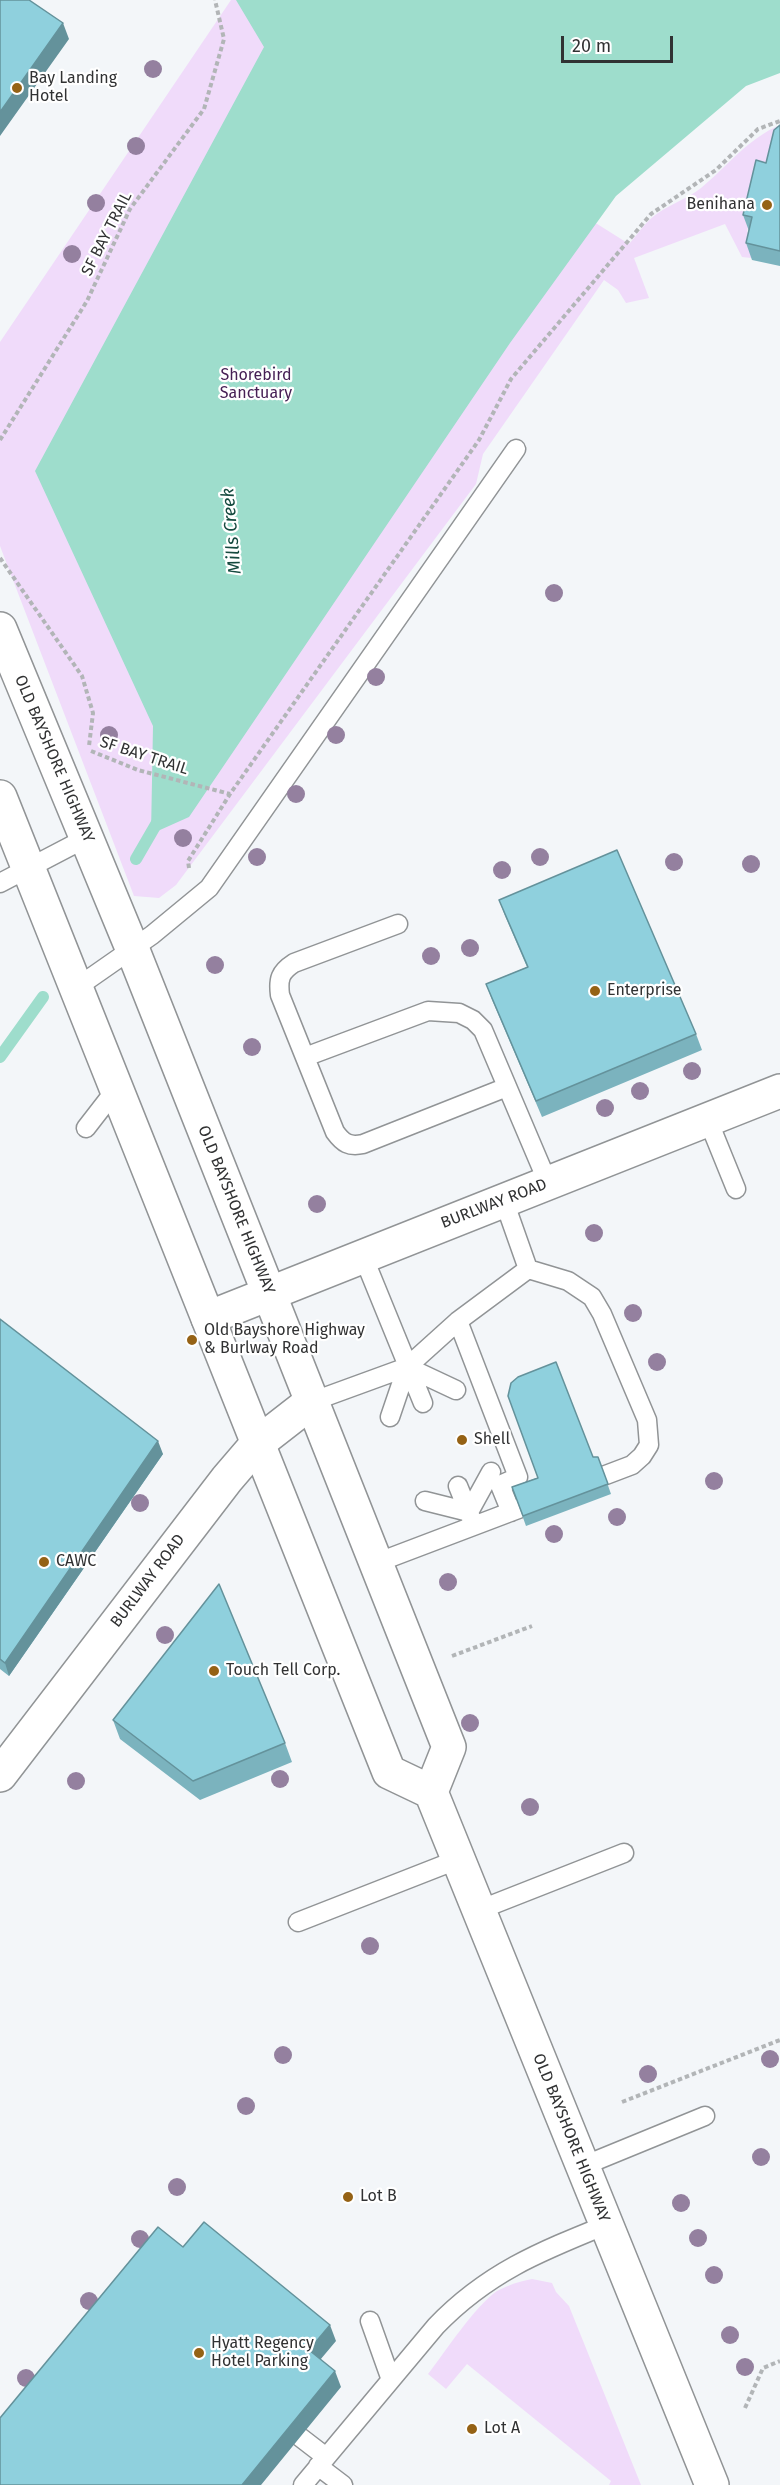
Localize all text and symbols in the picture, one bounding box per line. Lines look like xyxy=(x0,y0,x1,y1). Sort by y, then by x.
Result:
scale bar xyxy=(564,24,676,62)
text: 20 m xyxy=(572,35,611,57)
place label: Bay Landing Hotel xyxy=(29,69,117,107)
marker: Bay Landing Hotel xyxy=(10,81,24,95)
street label: SF BAY TRAIL xyxy=(78,189,136,279)
place label: Benihana xyxy=(687,195,755,215)
marker: Benihana xyxy=(760,198,774,212)
park label: Shorebird Sanctuary xyxy=(220,366,292,404)
water label: Mills Creek xyxy=(217,487,247,575)
street label: OLD BAYSHORE HIGHWAY xyxy=(10,672,98,846)
street label: SF BAY TRAIL xyxy=(97,733,191,779)
place label: Enterprise xyxy=(607,981,682,1001)
marker: Enterprise xyxy=(588,984,602,998)
street label: OLD BAYSHORE HIGHWAY xyxy=(193,1123,279,1297)
street label: BURLWAY ROAD xyxy=(438,1175,550,1233)
place label: Old Bayshore Highway & Burlway Road xyxy=(204,1321,365,1359)
marker: Old Bayshore Highway & Burlway Road xyxy=(185,1333,199,1347)
place label: Shell xyxy=(474,1430,510,1450)
marker: Shell xyxy=(455,1433,469,1447)
street label: BURLWAY ROAD xyxy=(107,1531,189,1631)
place label: CAWC xyxy=(56,1552,96,1572)
marker: CAWC xyxy=(37,1555,51,1569)
place label: Touch Tell Corp. xyxy=(226,1661,340,1681)
marker: Touch Tell Corp. xyxy=(207,1664,221,1678)
street label: OLD BAYSHORE HIGHWAY xyxy=(528,2051,614,2225)
place label: Lot B xyxy=(360,2187,397,2207)
marker: Lot B xyxy=(341,2190,355,2204)
place label: Hyatt Regency Hotel Parking xyxy=(211,2334,314,2372)
marker: Hyatt Regency Hotel Parking xyxy=(192,2346,206,2360)
place label: Lot A xyxy=(484,2419,520,2439)
marker: Lot A xyxy=(465,2422,479,2436)

